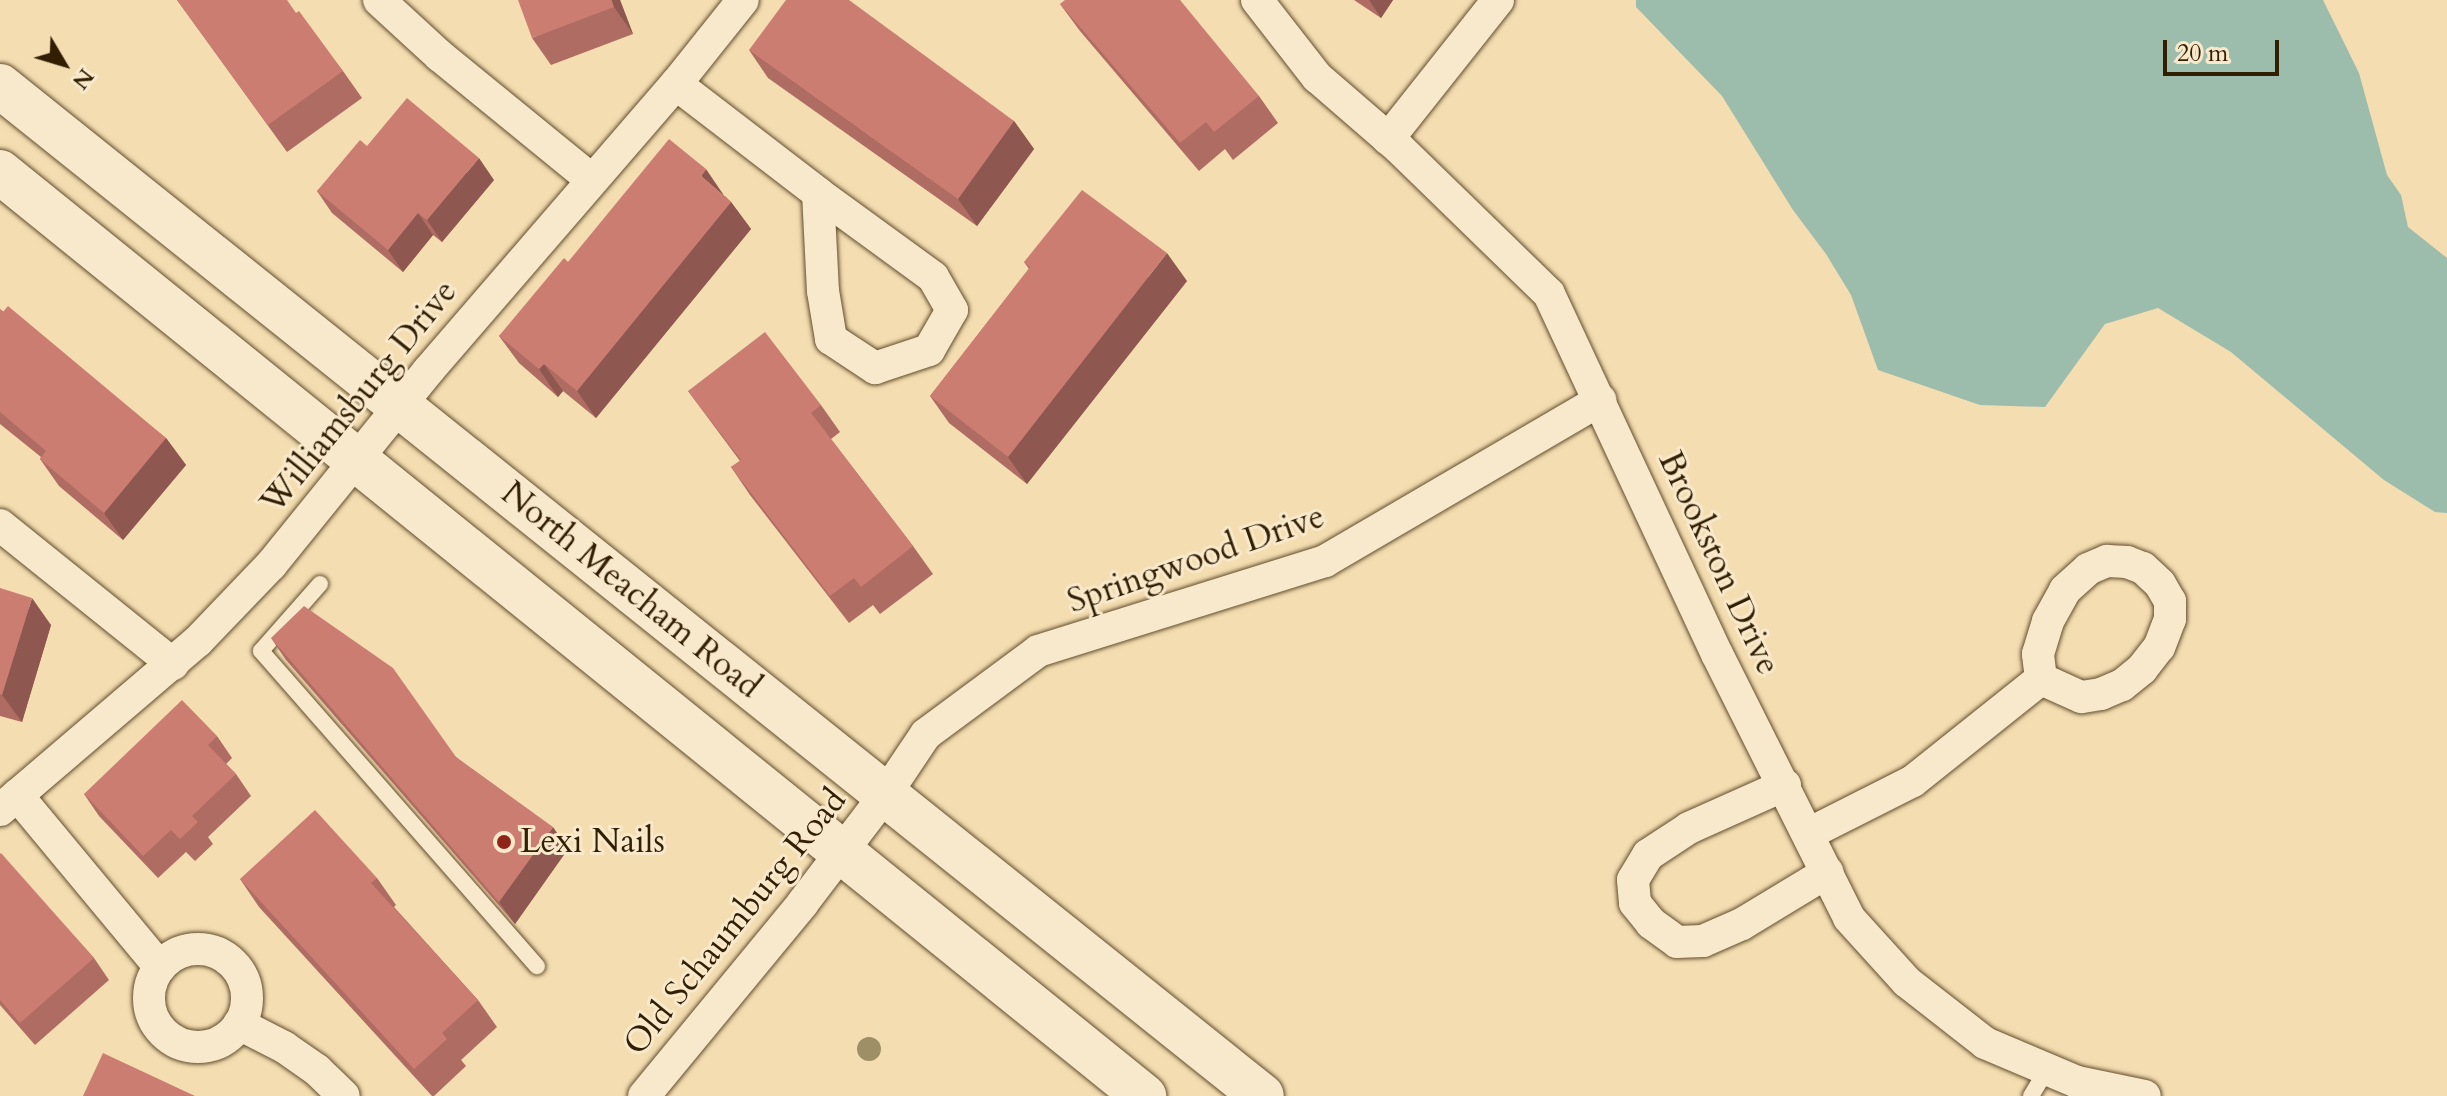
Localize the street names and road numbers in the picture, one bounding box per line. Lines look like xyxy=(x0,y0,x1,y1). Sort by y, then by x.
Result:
street label: Williamsburg Drive xyxy=(252,272,466,522)
street label: Brookston Drive xyxy=(1649,445,1789,681)
street label: North Meacham Road xyxy=(493,473,769,707)
street label: Springwood Drive xyxy=(1062,496,1330,622)
street label: Old Schaumburg Road xyxy=(615,781,855,1063)

